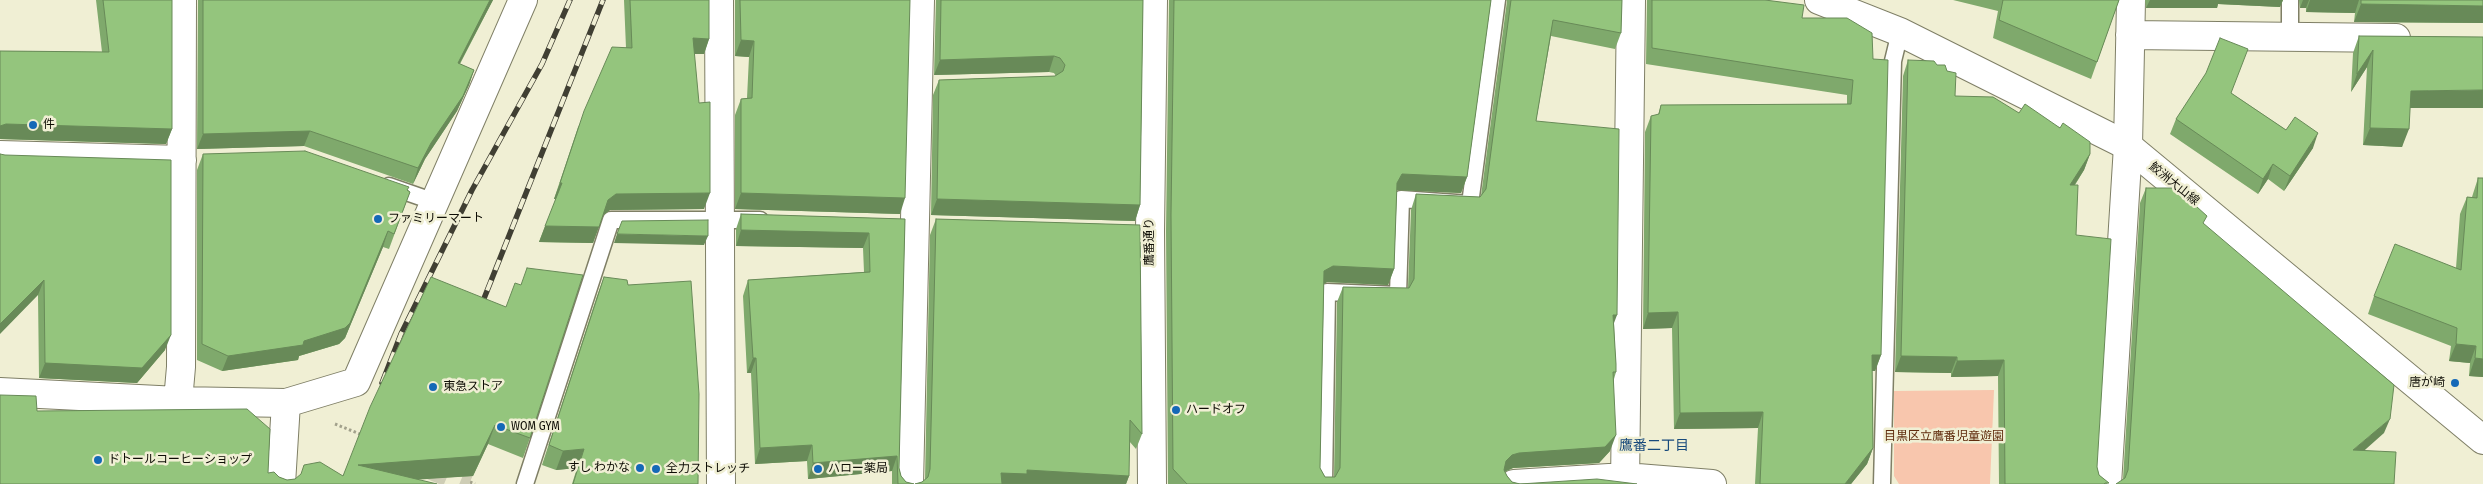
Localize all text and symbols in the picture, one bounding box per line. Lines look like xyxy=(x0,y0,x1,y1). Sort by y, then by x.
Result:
place label: 件 xyxy=(43,118,55,132)
marker: 件 xyxy=(27,119,39,131)
street label: 鮫洲大山線 xyxy=(2146,160,2202,208)
place label: ファミリーマート xyxy=(388,212,484,226)
marker: ファミリーマート xyxy=(372,213,384,225)
street label: 鷹番通り xyxy=(1143,218,1157,266)
place label: 唐が崎 xyxy=(2409,376,2445,390)
marker: 唐が崎 xyxy=(2449,377,2461,389)
place label: 東急ストア xyxy=(443,380,503,394)
marker: 東急ストア xyxy=(427,381,439,393)
place label: ハードオフ xyxy=(1186,403,1246,417)
marker: ハードオフ xyxy=(1170,404,1182,416)
place label: WOM GYM xyxy=(511,420,560,434)
marker: WOM GYM xyxy=(495,421,507,433)
park label: 目黒区立鷹番児童遊園 xyxy=(1884,430,2004,444)
district label: 鷹番二丁目 xyxy=(1619,438,1689,454)
place label: ドトールコーヒーショップ xyxy=(108,453,252,467)
marker: ドトールコーヒーショップ xyxy=(92,454,104,466)
place label: すし わかな xyxy=(567,461,630,475)
marker: すし わかな xyxy=(634,462,646,474)
place label: 全力ストレッチ xyxy=(666,462,750,476)
place label: ハロー薬局 xyxy=(828,462,888,476)
marker: 全力ストレッチ xyxy=(650,463,662,475)
marker: ハロー薬局 xyxy=(812,463,824,475)

